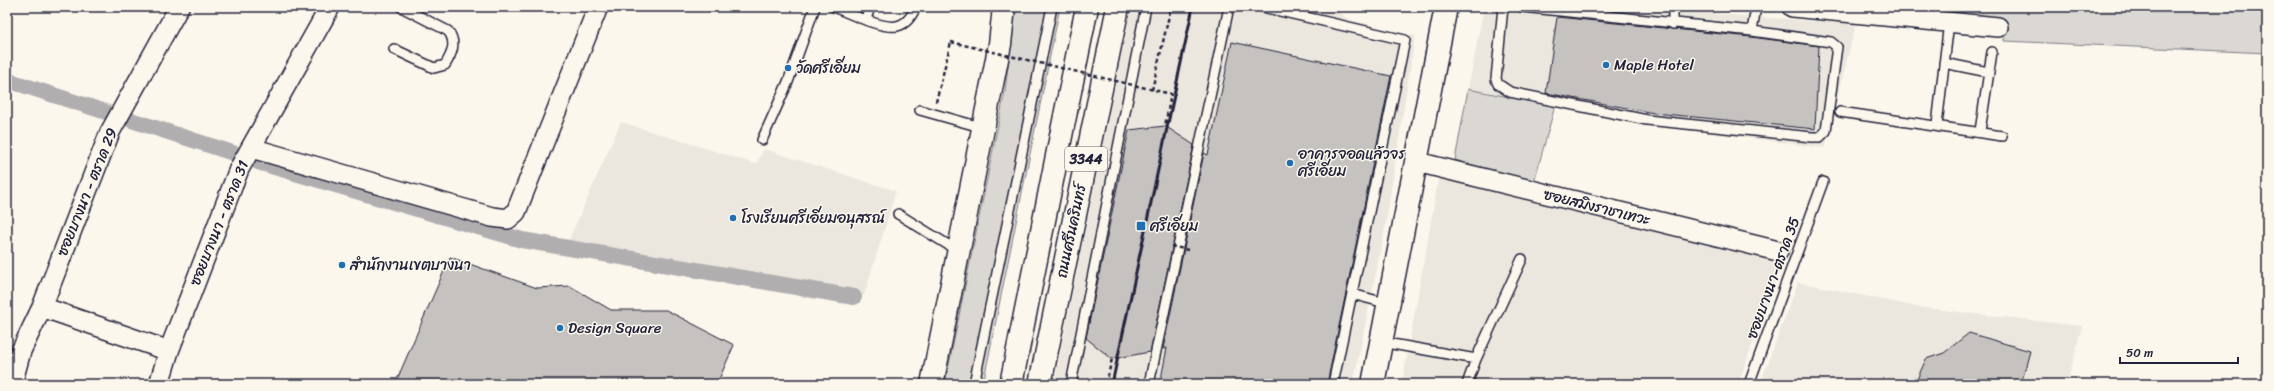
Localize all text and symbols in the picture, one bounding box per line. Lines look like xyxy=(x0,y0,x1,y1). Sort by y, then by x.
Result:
place label: Maple Hotel xyxy=(1614,52,1694,78)
place label: วัดศรีเอี่ยม xyxy=(796,55,861,81)
marker: Maple Hotel xyxy=(1601,60,1611,70)
marker: วัดศรีเอี่ยม xyxy=(783,63,793,73)
street label: ซอยบางนา - ตราด 29 xyxy=(49,124,125,260)
place label: อาคารจอดแล้วจร ศรีเอี่ยม xyxy=(1297,141,1406,184)
road number: 3344 xyxy=(1065,147,1107,171)
street label: ซอยบางนา - ตราด 31 xyxy=(182,156,256,290)
marker: อาคารจอดแล้วจร ศรีเอี่ยม xyxy=(1285,158,1295,168)
street label: ถนนศรีนครินทร์ xyxy=(1048,179,1094,280)
street label: ซอยสมิงราชาเทวะ xyxy=(1541,181,1654,233)
place label: โรงเรียนศรีเอี่ยมอนุสรณ์ xyxy=(741,205,888,231)
marker: โรงเรียนศรีเอี่ยมอนุสรณ์ xyxy=(728,213,738,223)
place label: ศรีเอี่ยม xyxy=(1149,213,1199,239)
street label: ซอยบางนา-ตราด 35 xyxy=(1739,213,1807,343)
marker: ศรีเอี่ยม xyxy=(1135,220,1147,232)
place label: สำนักงานเขตบางนา xyxy=(349,252,471,278)
marker: สำนักงานเขตบางนา xyxy=(337,260,347,270)
place label: Design Square xyxy=(568,315,662,341)
marker: Design Square xyxy=(555,323,565,333)
scale bar xyxy=(2120,339,2238,365)
text: 50 m xyxy=(2126,342,2153,364)

